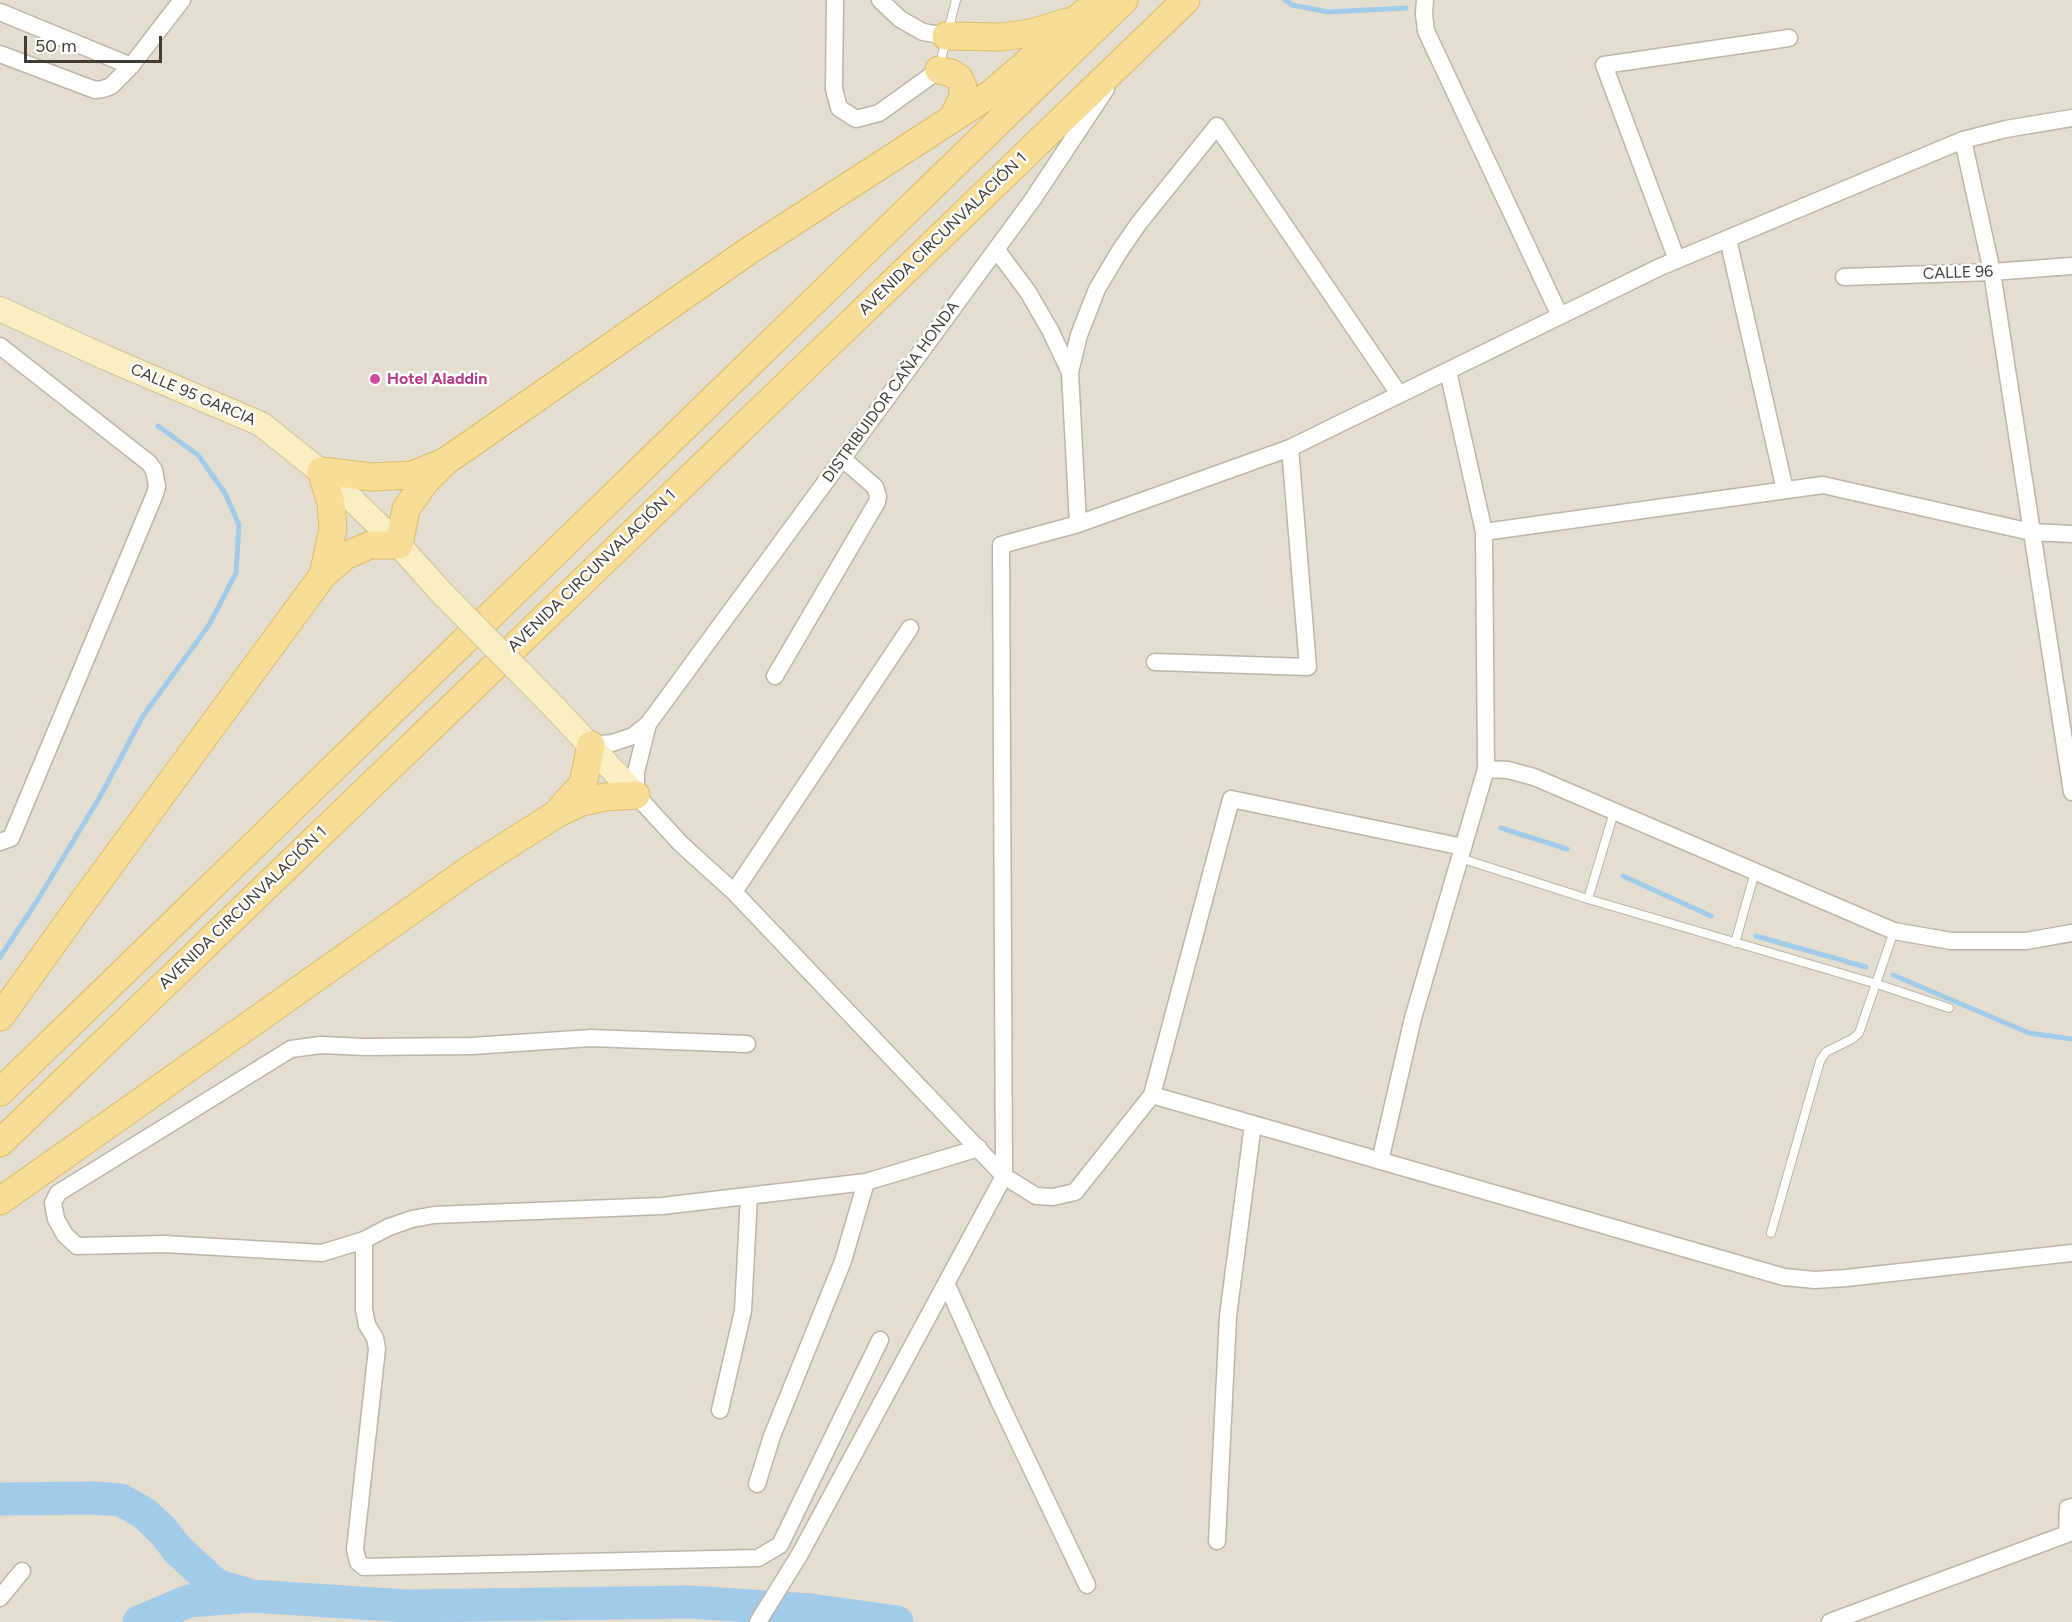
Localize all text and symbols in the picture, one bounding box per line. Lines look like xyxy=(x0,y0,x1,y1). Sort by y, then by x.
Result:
scale bar xyxy=(27,24,165,62)
text: 50 m xyxy=(35,35,77,57)
street label: AVENIDA CIRCUNVALACIÓN 1 xyxy=(855,149,1031,319)
street label: CALLE 96 xyxy=(1922,262,1994,284)
street label: DISTRIBUIDOR CAÑA HONDA xyxy=(819,298,963,486)
street label: CALLE 95 GARCIA xyxy=(127,360,259,430)
place label: Hotel Aladdin xyxy=(387,369,487,389)
marker: Hotel Aladdin xyxy=(368,372,382,386)
street label: AVENIDA CIRCUNVALACIÓN 1 xyxy=(504,486,680,656)
street label: AVENIDA CIRCUNVALACIÓN 1 xyxy=(155,823,331,993)

